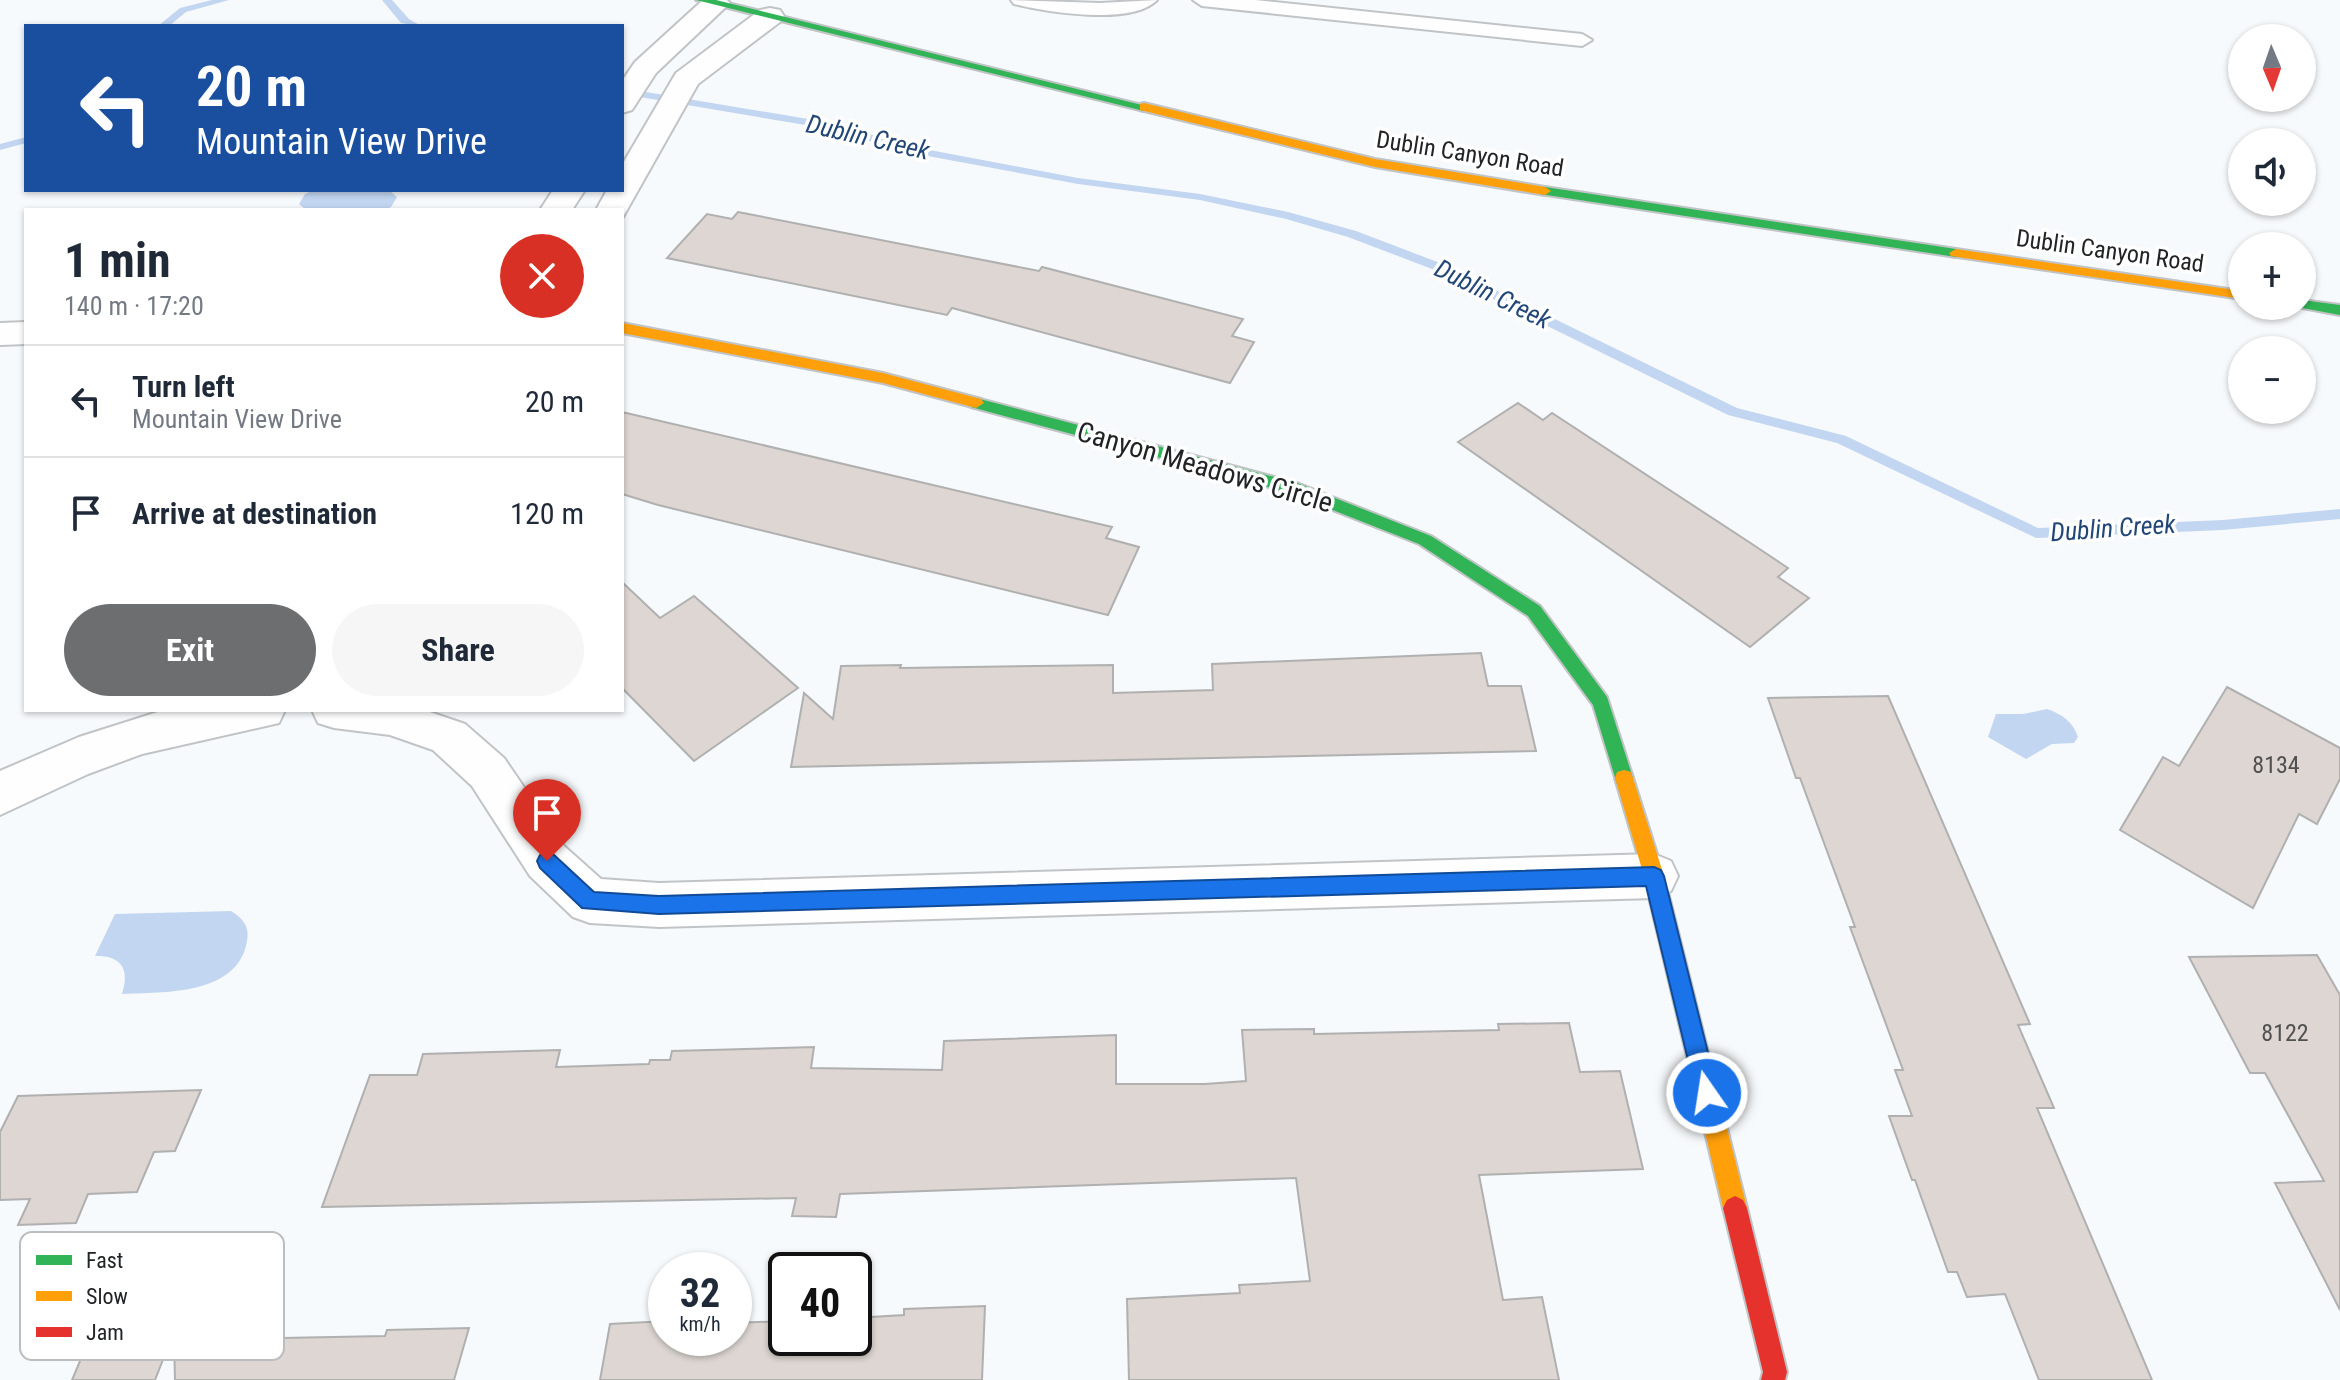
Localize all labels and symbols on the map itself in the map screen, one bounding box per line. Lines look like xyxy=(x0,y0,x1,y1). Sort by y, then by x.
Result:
north arrow xyxy=(2228,24,2316,112)
water label: Dublin Creek xyxy=(803,108,933,166)
street label: Dublin Canyon Road xyxy=(1374,125,1566,183)
street label: Dublin Canyon Road xyxy=(2014,224,2206,278)
water label: Dublin Creek xyxy=(1430,253,1557,335)
street label: Canyon Meadows Circle xyxy=(1073,415,1337,519)
water label: Dublin Creek xyxy=(2049,509,2177,547)
house number: 8134 xyxy=(2252,751,2300,779)
pin xyxy=(513,779,581,861)
house number: 8122 xyxy=(2261,1019,2309,1047)
position arrow xyxy=(1665,1051,1749,1135)
legend xyxy=(20,1232,284,1360)
text: Fast xyxy=(86,1248,123,1273)
speed limit sign: 40 xyxy=(768,1252,872,1356)
text: Slow xyxy=(86,1284,128,1309)
text: Jam xyxy=(86,1320,124,1345)

